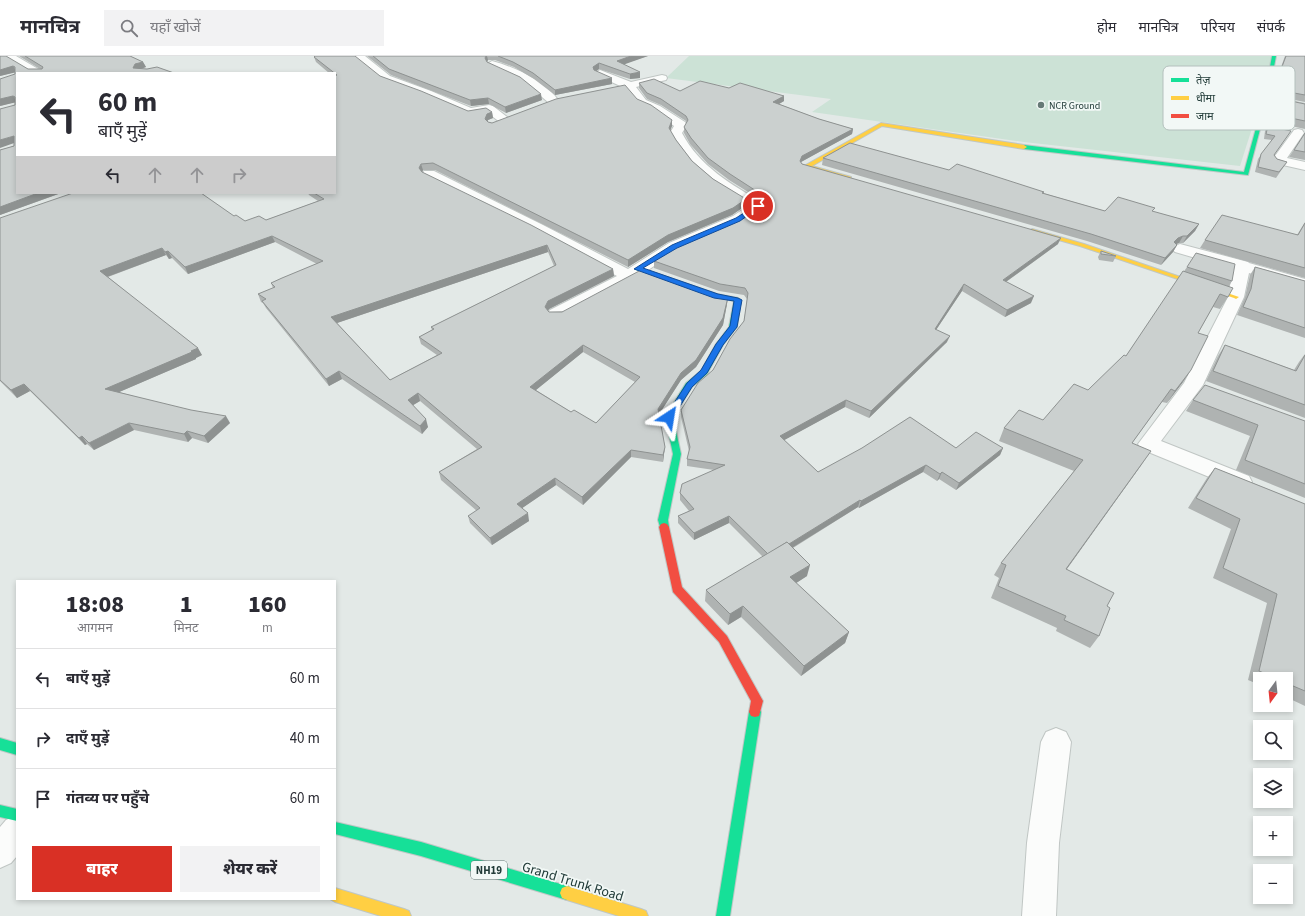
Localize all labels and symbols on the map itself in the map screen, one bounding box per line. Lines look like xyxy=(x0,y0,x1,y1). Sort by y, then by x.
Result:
legend xyxy=(1163,66,1295,130)
text: तेज़ xyxy=(1196,73,1211,88)
text: धीमा xyxy=(1196,91,1215,106)
place label: NCR Ground xyxy=(1049,99,1100,113)
marker: NCR Ground xyxy=(1036,100,1046,110)
text: जाम xyxy=(1196,109,1214,124)
pin xyxy=(741,189,775,223)
position arrow xyxy=(648,396,690,438)
north arrow xyxy=(1253,672,1293,712)
street label: Grand Trunk Road xyxy=(519,857,626,907)
road number: NH19 xyxy=(471,861,507,879)

